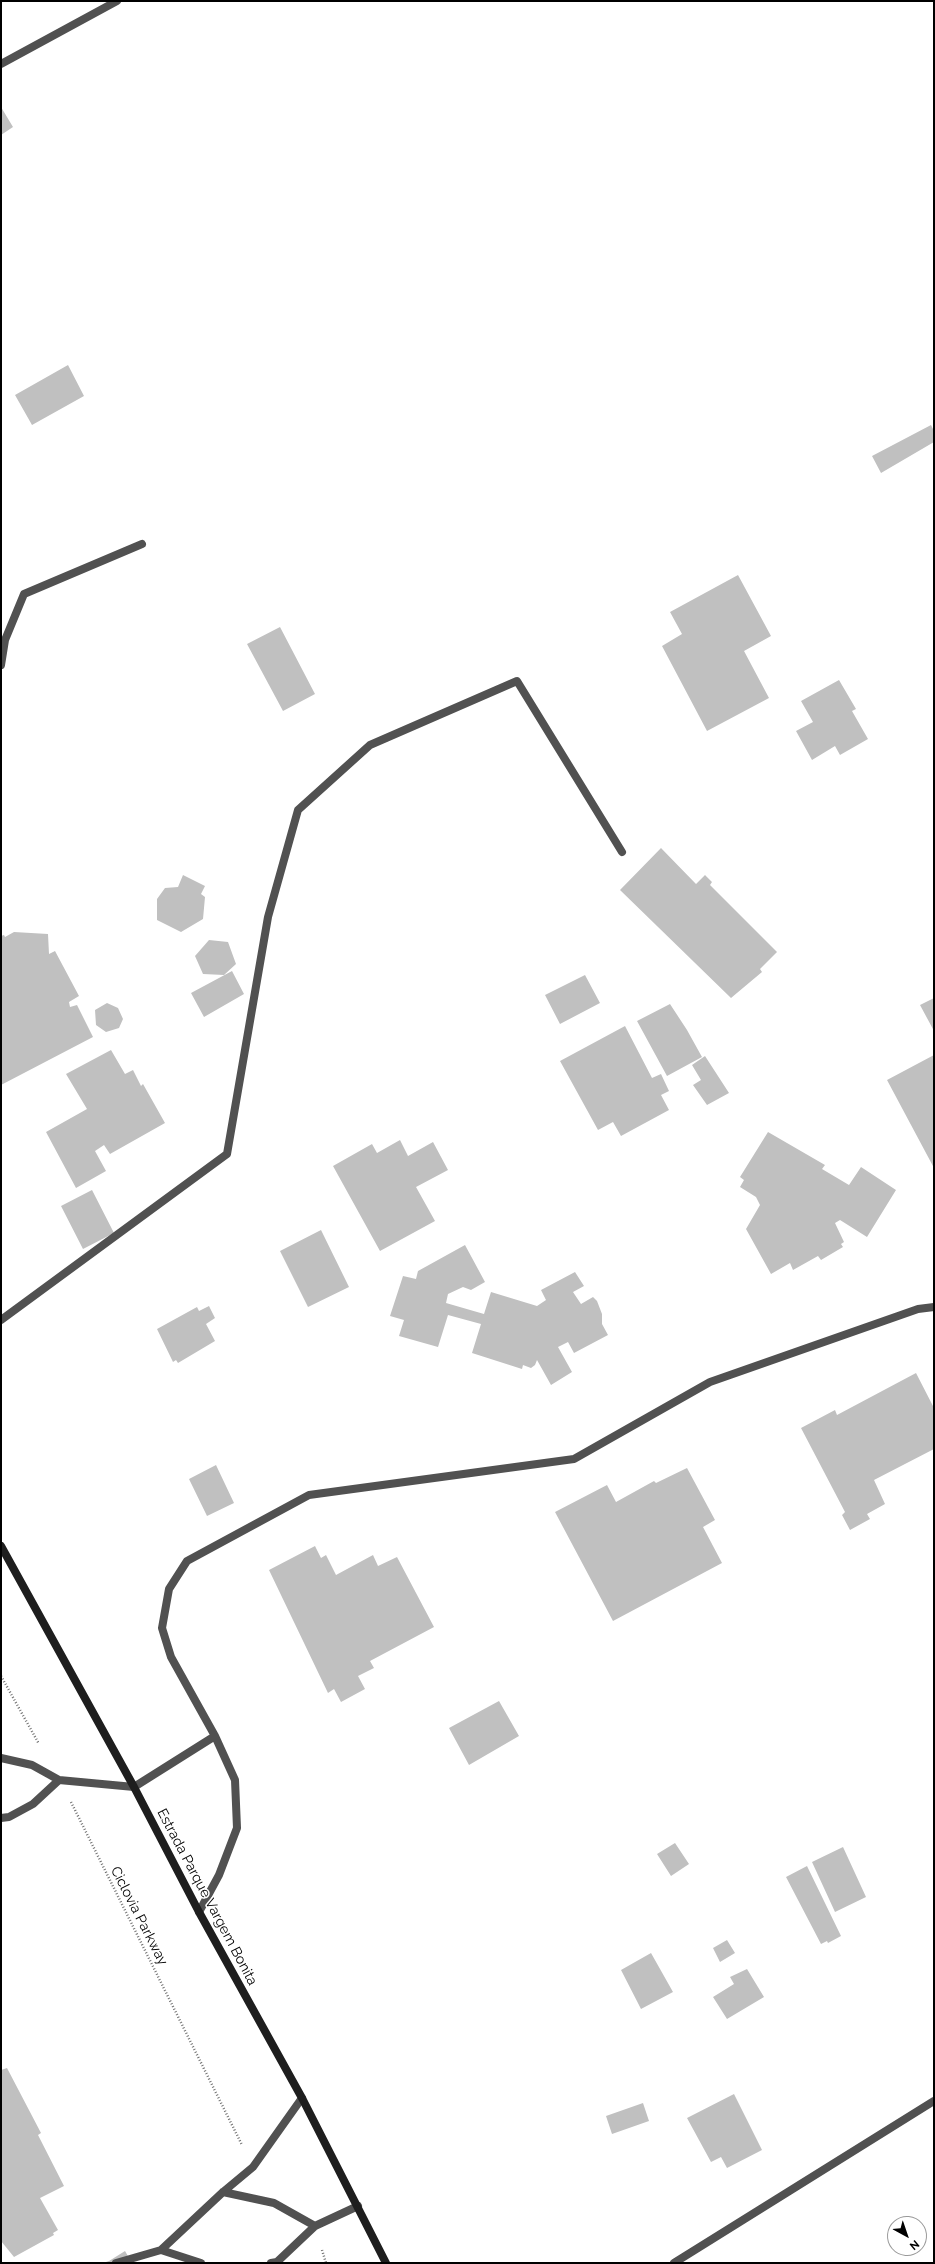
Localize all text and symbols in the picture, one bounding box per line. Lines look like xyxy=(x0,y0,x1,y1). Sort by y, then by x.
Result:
street label: Estrada Parque Vargem Bonita xyxy=(153,1806,261,1988)
street label: Ciclovia Parkway xyxy=(107,1864,171,1968)
north arrow xyxy=(887,2216,927,2256)
text: N xyxy=(907,2237,922,2252)

